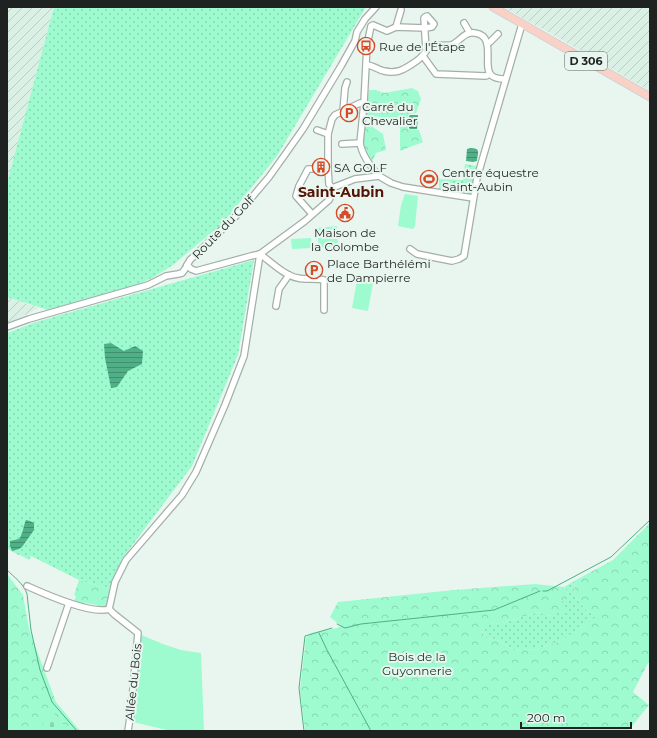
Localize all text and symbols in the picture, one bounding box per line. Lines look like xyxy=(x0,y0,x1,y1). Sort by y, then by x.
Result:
bus stop icon: Rue de l'Étape xyxy=(356,36,376,56)
place label: Rue de l'Étape xyxy=(379,39,465,54)
road number: D 306 xyxy=(565,52,607,70)
place label: Carré du Chevalier xyxy=(362,99,418,128)
parking icon: Carré du Chevalier xyxy=(339,103,359,123)
building icon: SA GOLF xyxy=(311,157,331,177)
place label: SA GOLF xyxy=(334,160,388,175)
place label: Centre équestre Saint-Aubin xyxy=(442,165,539,194)
sports icon: Centre équestre Saint-Aubin xyxy=(419,169,439,189)
district label: Saint-Aubin xyxy=(298,183,384,201)
street label: Route du Golf xyxy=(189,191,258,262)
public building icon: Maison de la Colombe xyxy=(335,203,355,223)
place label: Maison de la Colombe xyxy=(311,225,379,254)
place label: Place Barthélémi de Dampierre xyxy=(327,256,431,285)
parking icon: Place Barthélémi de Dampierre xyxy=(304,260,324,280)
street label: Allée du Bois xyxy=(121,642,145,721)
park label: Bois de la Guyonnerie xyxy=(382,649,452,678)
scale bar xyxy=(521,704,631,730)
text: 200 m xyxy=(527,710,566,725)

